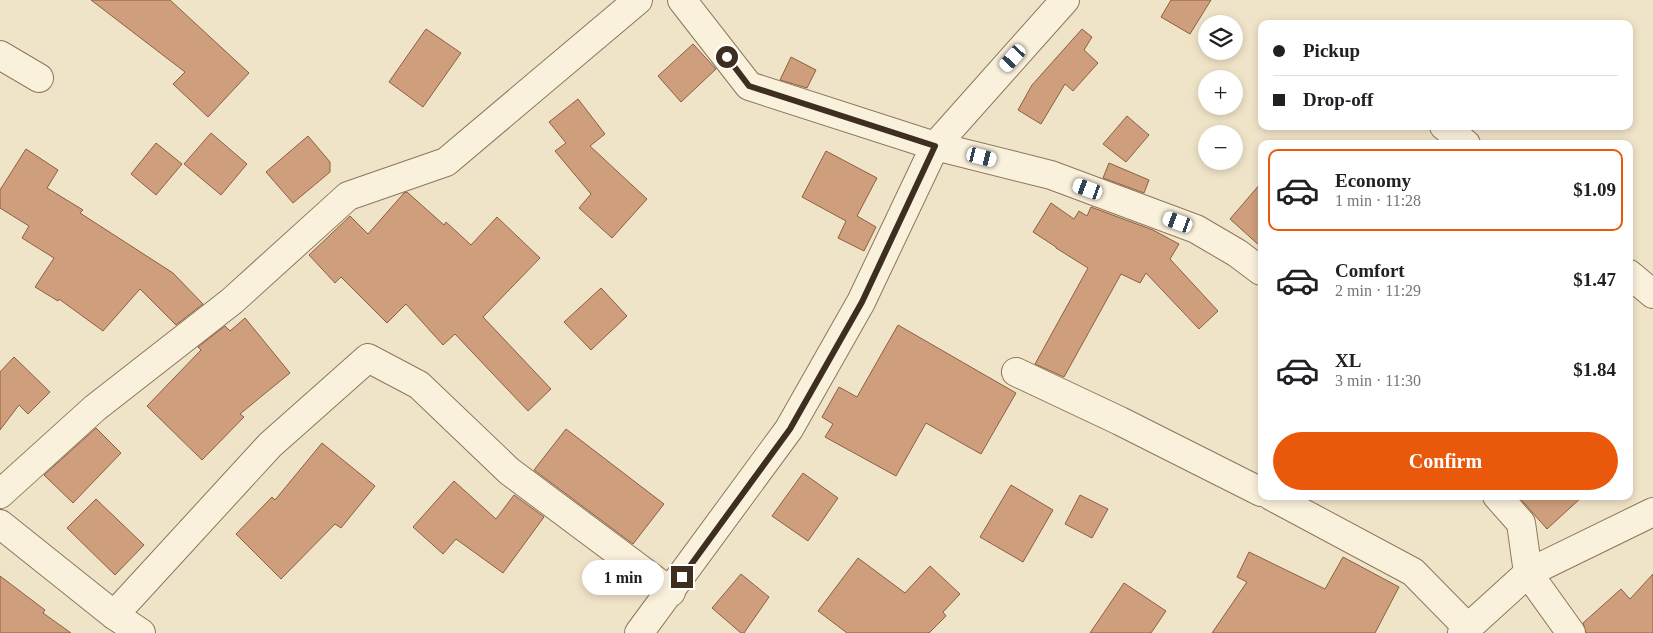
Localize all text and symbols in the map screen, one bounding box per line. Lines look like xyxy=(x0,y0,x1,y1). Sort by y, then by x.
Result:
map controls xyxy=(1198,15,1243,170)
button: layers xyxy=(1198,15,1243,60)
text: Pickup xyxy=(1303,40,1360,61)
car xyxy=(997,42,1028,74)
route start xyxy=(716,46,738,68)
button: + xyxy=(1198,70,1243,115)
text: Drop-off xyxy=(1303,89,1373,110)
button: − xyxy=(1198,125,1243,170)
car xyxy=(965,146,998,168)
icon: car xyxy=(1275,168,1320,213)
text: Economy xyxy=(1335,170,1411,191)
car xyxy=(1071,177,1104,201)
text: $1.09 xyxy=(1573,179,1616,200)
text: 1 min · 11:28 xyxy=(1335,192,1421,209)
car xyxy=(1161,210,1194,234)
icon: car xyxy=(1275,258,1320,303)
text: Comfort xyxy=(1335,260,1405,281)
text: $1.47 xyxy=(1573,269,1616,290)
text: 2 min · 11:29 xyxy=(1335,282,1421,299)
icon: car xyxy=(1275,348,1320,393)
text: XL xyxy=(1335,350,1361,371)
text: $1.84 xyxy=(1573,359,1616,380)
text: 3 min · 11:30 xyxy=(1335,372,1421,389)
button: Confirm xyxy=(1273,432,1618,490)
callout: 1 min xyxy=(582,560,664,594)
route end xyxy=(671,566,693,588)
text: 1 min xyxy=(604,569,642,586)

